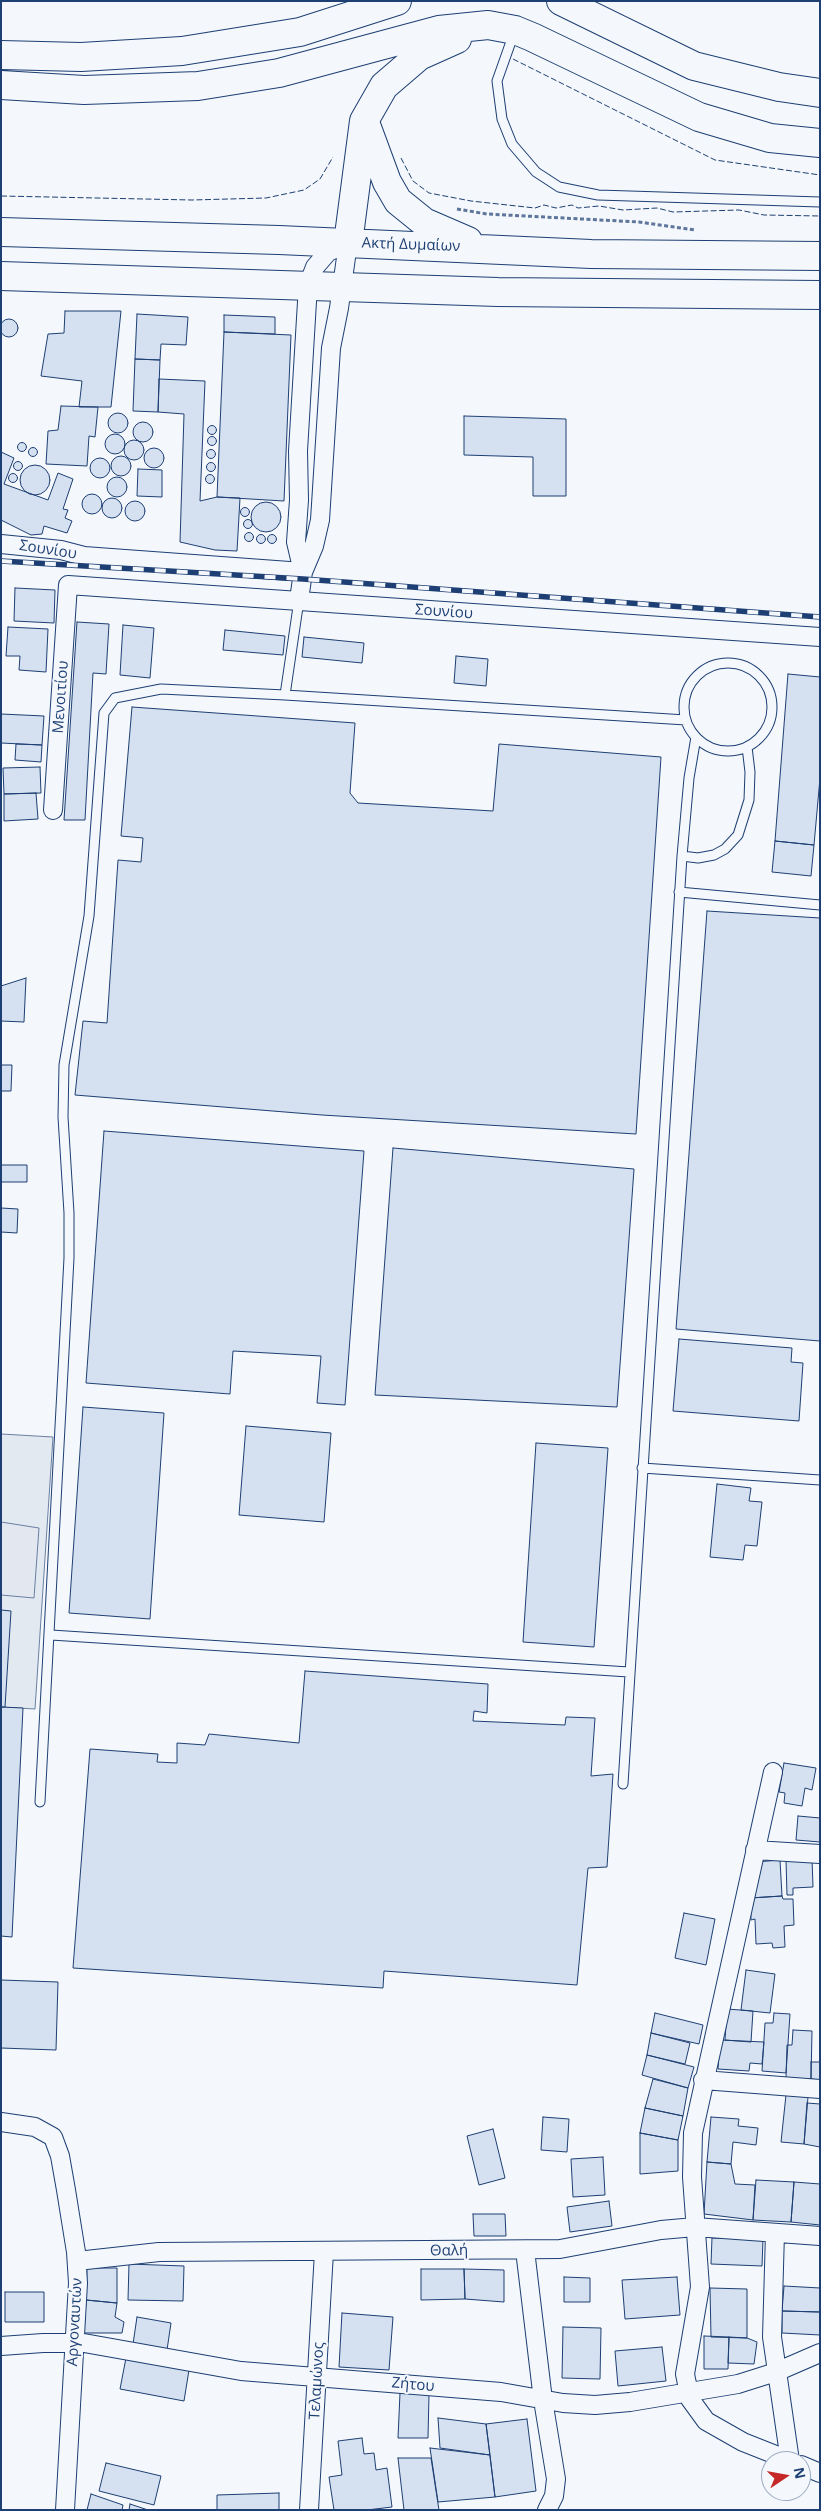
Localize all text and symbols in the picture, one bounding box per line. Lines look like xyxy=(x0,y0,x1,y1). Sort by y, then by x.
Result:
street label: Ακτή Δυμαίων xyxy=(361,234,461,256)
street label: Σουνίου xyxy=(18,537,78,563)
street label: Σουνίου xyxy=(414,601,474,623)
street label: Μενοιτίου xyxy=(49,660,73,734)
street label: Θαλή xyxy=(430,2242,468,2260)
street label: Αργοναυτών xyxy=(64,2277,86,2367)
street label: Τελαμώνος xyxy=(306,2342,328,2420)
street label: Ζήτου xyxy=(391,2374,435,2396)
north arrow xyxy=(761,2451,811,2501)
text: N xyxy=(790,2465,811,2481)

